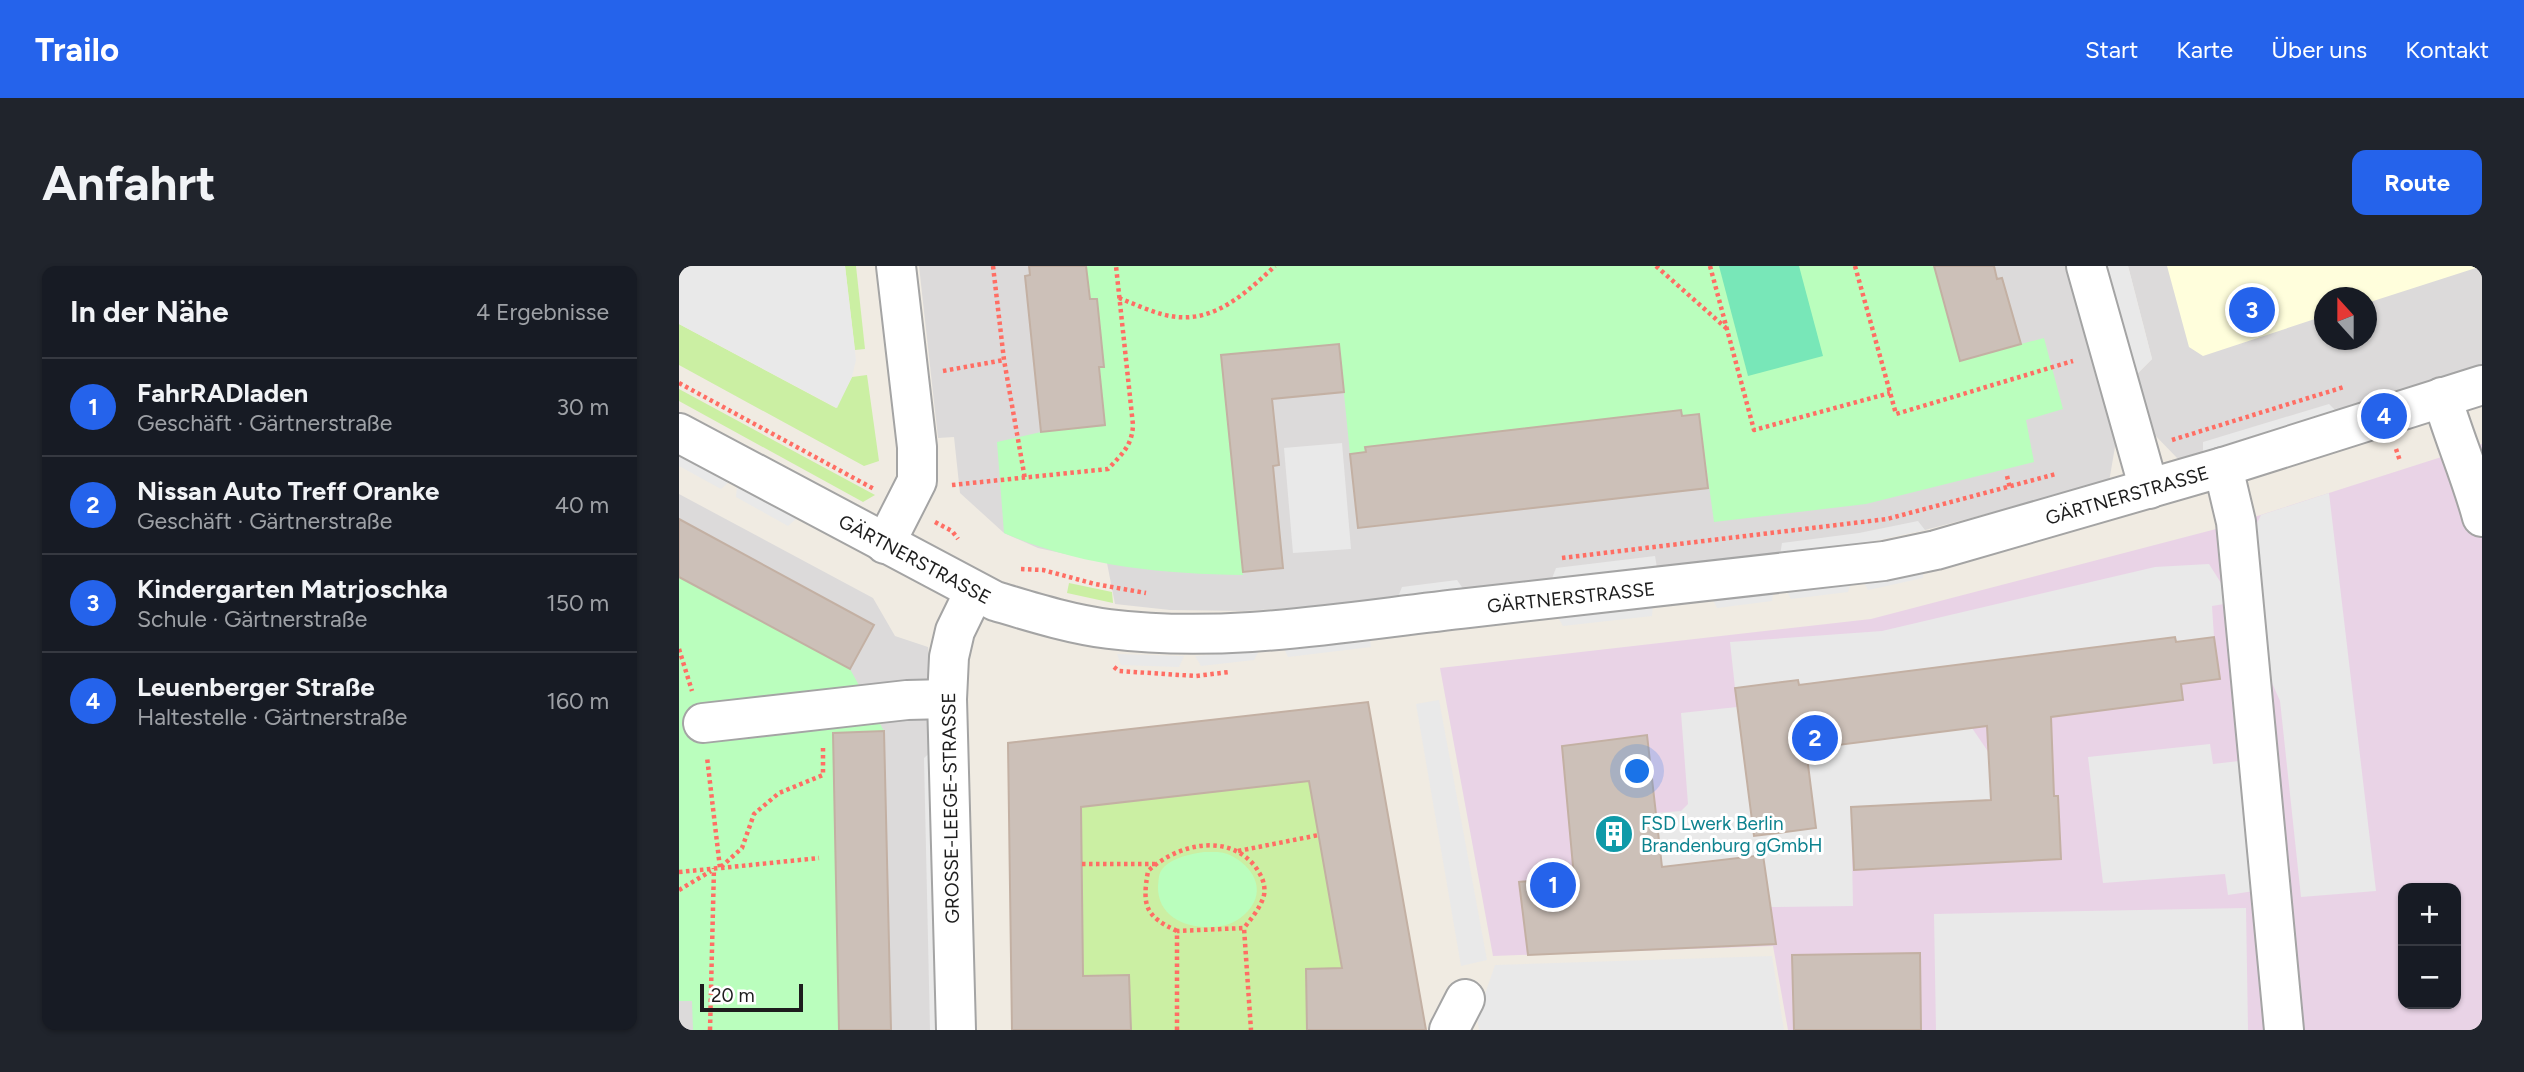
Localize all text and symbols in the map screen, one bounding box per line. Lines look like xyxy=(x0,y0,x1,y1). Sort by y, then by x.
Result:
text: Trailo xyxy=(35,30,119,69)
text: Start xyxy=(2085,35,2138,64)
text: Karte xyxy=(2176,35,2233,64)
text: Über uns xyxy=(2271,35,2367,64)
text: Kontakt xyxy=(2405,35,2489,64)
button: Route xyxy=(2352,150,2482,215)
text: Anfahrt xyxy=(42,153,216,212)
pin: 3 xyxy=(2229,284,2275,336)
north arrow xyxy=(2314,287,2377,350)
text: In der Nähe xyxy=(70,293,229,330)
text: 4 Ergebnisse xyxy=(476,298,609,326)
text: FahrRADladen xyxy=(137,377,308,409)
pin: 4 xyxy=(2361,390,2407,442)
text: 1 xyxy=(88,393,98,421)
text: 30 m xyxy=(556,393,609,421)
text: Geschäft · Gärtnerstraße xyxy=(137,409,392,437)
street label: GÄRTNERSTRASSE xyxy=(2043,461,2212,530)
text: Nissan Auto Treff Oranke xyxy=(137,475,440,507)
text: 2 xyxy=(86,491,100,519)
text: 40 m xyxy=(555,491,609,519)
text: Geschäft · Gärtnerstraße xyxy=(137,507,392,535)
street label: GÄRTNERSTRASSE xyxy=(835,510,995,609)
text: Kindergarten Matrjoschka xyxy=(137,573,448,605)
street label: GÄRTNERSTRASSE xyxy=(1486,577,1656,618)
text: 3 xyxy=(87,589,99,617)
text: 150 m xyxy=(546,589,609,617)
text: Schule · Gärtnerstraße xyxy=(137,605,367,633)
text: Leuenberger Straße xyxy=(137,671,375,703)
text: 4 xyxy=(86,687,100,715)
text: 160 m xyxy=(546,687,609,715)
street label: GROSSE-LEEGE-STRASSE xyxy=(937,692,964,924)
text: Haltestelle · Gärtnerstraße xyxy=(137,703,407,731)
pin: 2 xyxy=(1792,712,1838,764)
your location xyxy=(1620,754,1654,788)
place label: FSD Lwerk Berlin Brandenburg gGmbH xyxy=(1641,812,1823,857)
building icon: FSD Lwerk Berlin Brandenburg gGmbH xyxy=(1593,813,1635,855)
pin: 1 xyxy=(1530,859,1576,911)
map controls xyxy=(2398,883,2461,1009)
button: + xyxy=(2398,883,2461,946)
button: − xyxy=(2398,946,2461,1009)
scale bar xyxy=(700,981,803,1013)
text: 20 m xyxy=(711,984,755,1007)

